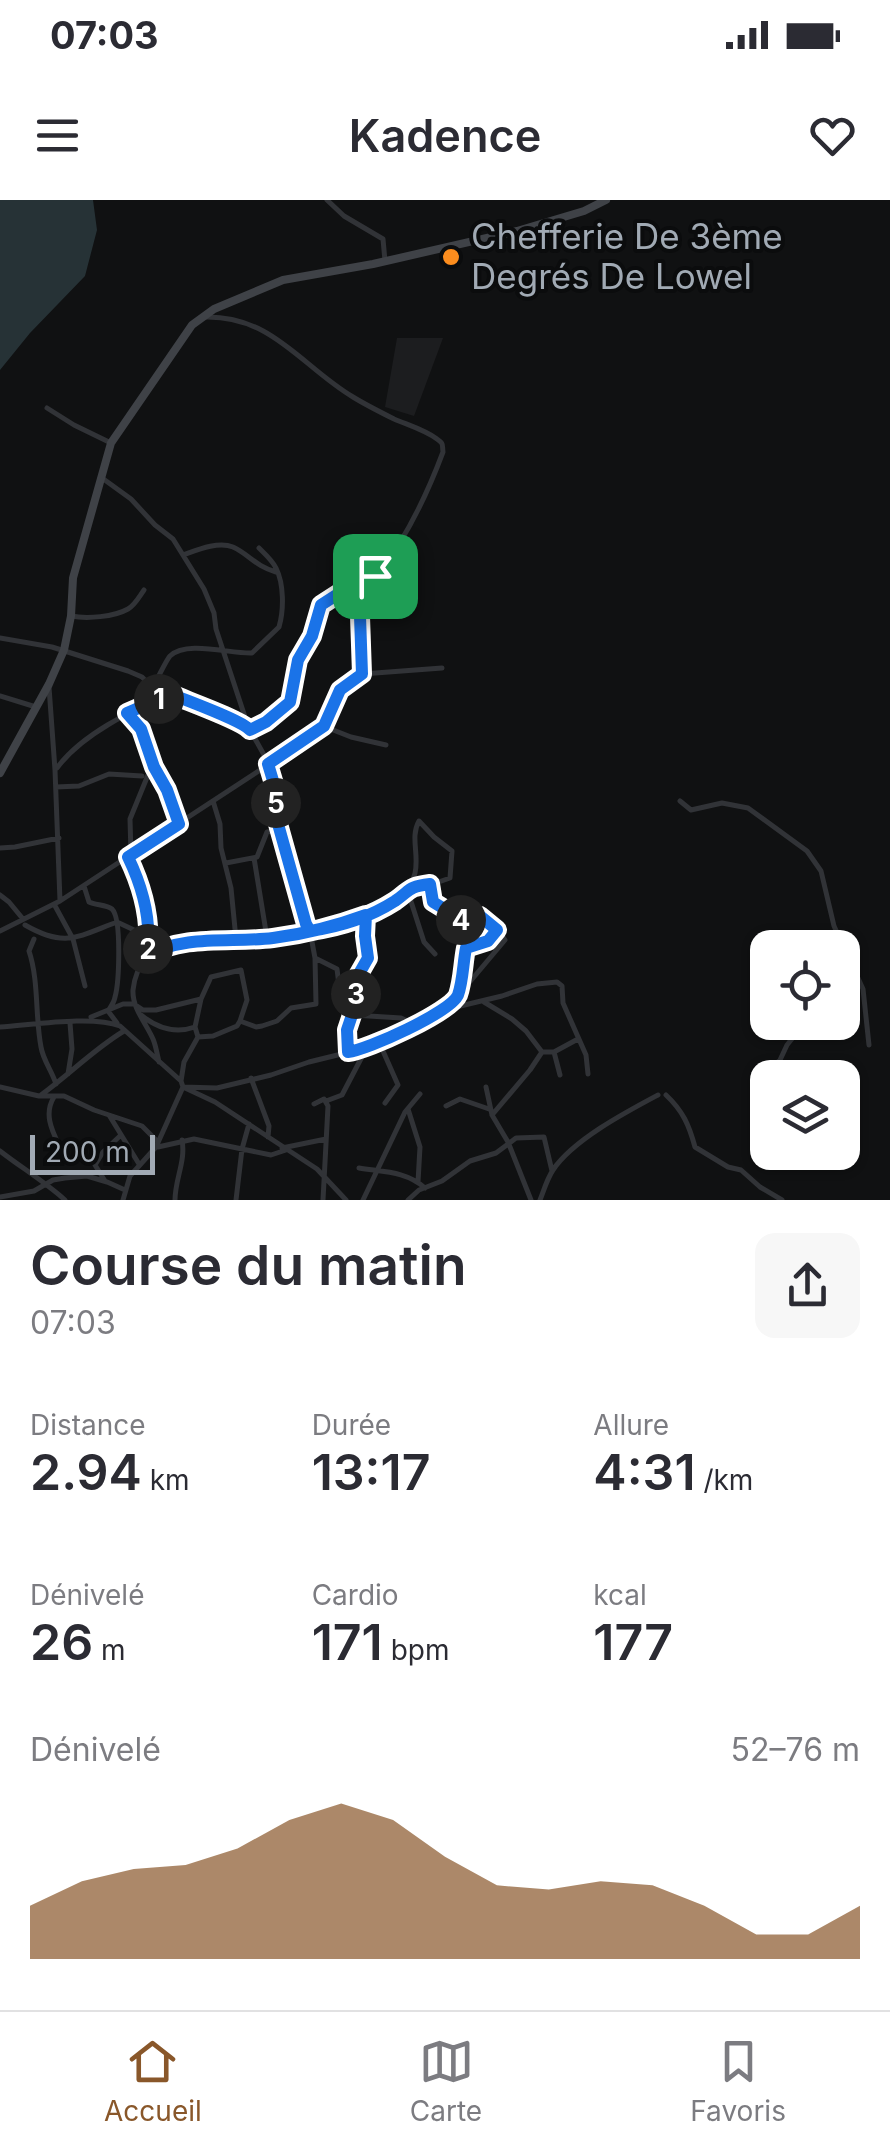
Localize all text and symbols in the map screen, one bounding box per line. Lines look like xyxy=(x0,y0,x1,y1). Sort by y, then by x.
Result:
text: 07:03 xyxy=(50,12,159,58)
icon: menu xyxy=(30,108,85,163)
text: Kadence xyxy=(349,108,541,163)
icon: heart xyxy=(805,108,860,163)
place label: Chefferie De 3ème Degrés De Lowel xyxy=(471,215,783,297)
marker: Chefferie De 3ème Degrés De Lowel xyxy=(440,246,462,268)
pin xyxy=(333,534,418,619)
icon: arrive xyxy=(348,549,403,604)
pin: 1 xyxy=(134,674,184,724)
text: 1 xyxy=(153,682,165,716)
pin: 5 xyxy=(251,778,301,828)
text: 5 xyxy=(267,786,285,820)
pin: 4 xyxy=(436,895,486,945)
text: 4 xyxy=(452,903,470,937)
pin: 2 xyxy=(123,924,173,974)
map controls xyxy=(750,930,860,1170)
button: locate xyxy=(750,930,860,1040)
text: 2 xyxy=(139,932,157,966)
pin: 3 xyxy=(331,969,381,1019)
text: 3 xyxy=(347,977,365,1011)
button: layers xyxy=(750,1060,860,1170)
scale bar xyxy=(30,1130,155,1174)
text: 200 m xyxy=(45,1135,130,1169)
text: Course du matin xyxy=(30,1232,467,1298)
button: share xyxy=(755,1233,860,1338)
text: 07:03 xyxy=(30,1303,116,1342)
text: Distance xyxy=(30,1408,146,1442)
text: Durée xyxy=(312,1408,391,1442)
text: Allure xyxy=(593,1408,669,1442)
text: 2.94 xyxy=(30,1442,142,1502)
text: 13:17 xyxy=(312,1442,431,1502)
text: 4:31 xyxy=(593,1442,696,1502)
text: km xyxy=(142,1463,190,1497)
text: /km xyxy=(696,1463,753,1497)
text: Dénivelé xyxy=(30,1578,144,1612)
text: Cardio xyxy=(312,1578,399,1612)
text: kcal xyxy=(593,1578,647,1612)
text: 26 xyxy=(30,1612,93,1672)
text: 171 xyxy=(312,1612,383,1672)
text: 177 xyxy=(593,1612,673,1672)
text: m xyxy=(93,1633,126,1667)
text: bpm xyxy=(383,1633,449,1667)
text: Dénivelé xyxy=(30,1730,161,1769)
text: 52–76 m xyxy=(731,1730,860,1769)
tab: Accueil xyxy=(104,2034,202,2128)
tab: Carte xyxy=(410,2034,482,2128)
tab: Favoris xyxy=(690,2034,786,2128)

